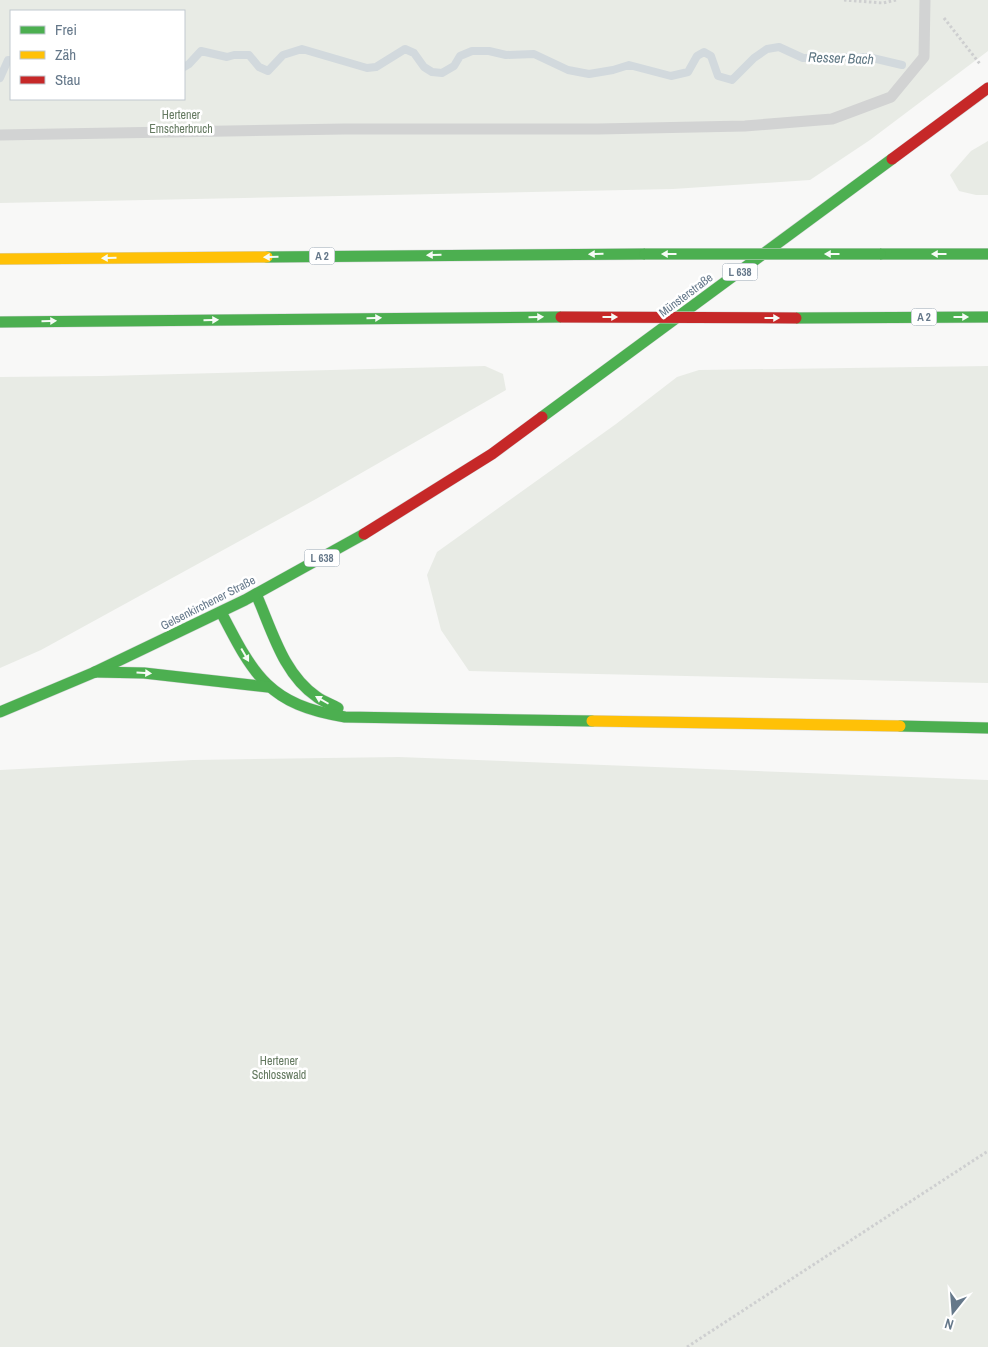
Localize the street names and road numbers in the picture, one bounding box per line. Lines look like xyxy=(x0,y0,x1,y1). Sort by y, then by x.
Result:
road number: A 2 xyxy=(310,248,334,264)
road number: L 638 xyxy=(722,264,758,280)
street label: Münsterstraße xyxy=(656,270,716,320)
road number: A 2 xyxy=(912,308,936,326)
road number: L 638 xyxy=(304,550,340,566)
street label: Gelsenkirchener Straße xyxy=(158,572,258,634)

